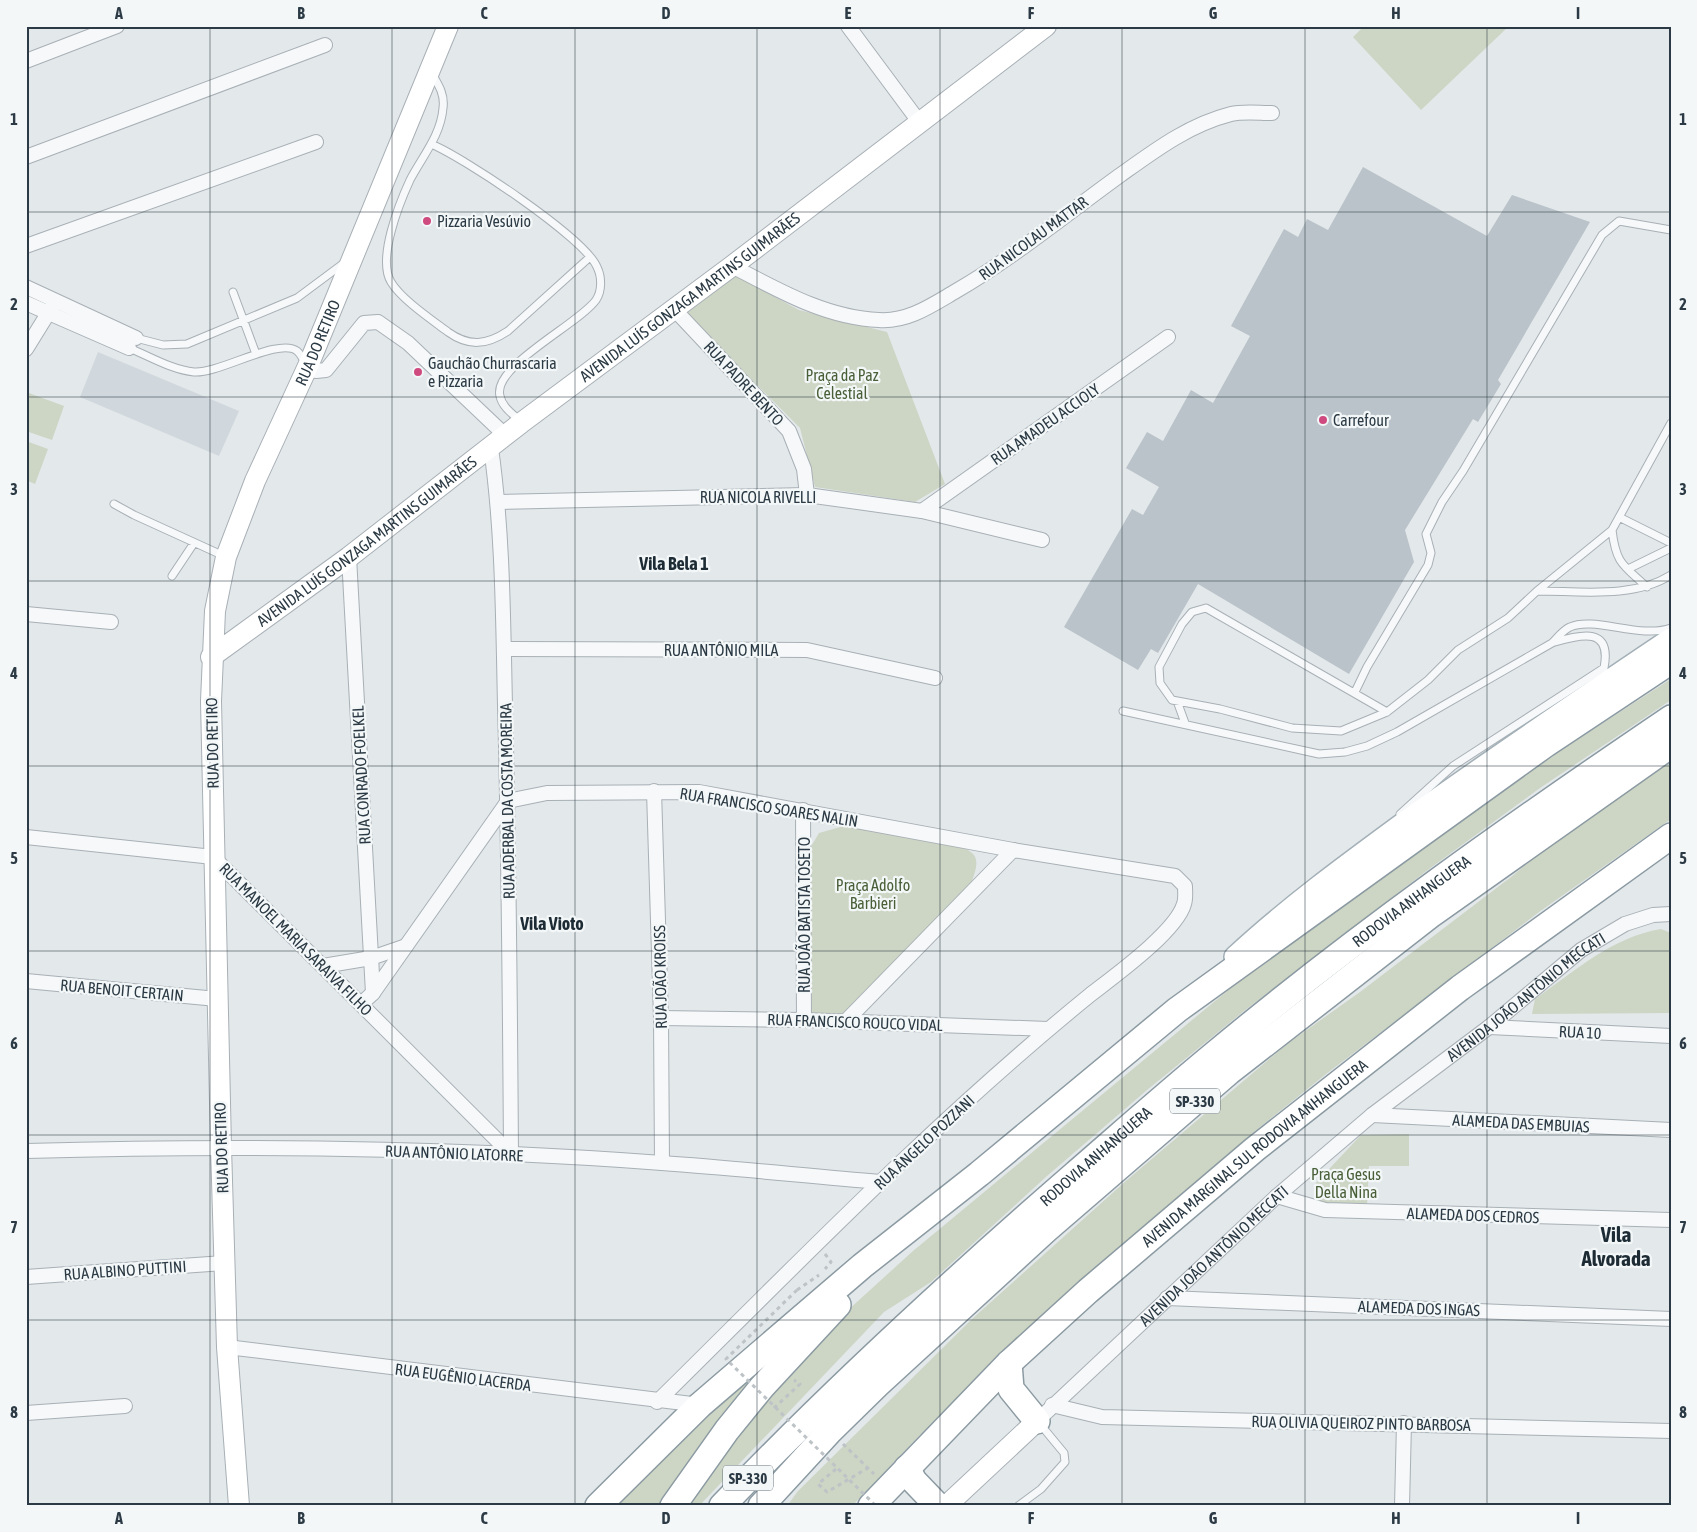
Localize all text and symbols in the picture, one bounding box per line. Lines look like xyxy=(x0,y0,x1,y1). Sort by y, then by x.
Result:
text: A xyxy=(114,4,123,22)
text: B xyxy=(297,4,305,22)
text: C xyxy=(480,4,488,22)
text: D xyxy=(662,4,671,22)
text: E xyxy=(845,4,852,22)
text: F xyxy=(1028,4,1035,22)
text: G xyxy=(1209,4,1218,22)
text: H xyxy=(1391,4,1401,22)
text: I xyxy=(1576,4,1580,22)
text: 1 xyxy=(10,110,18,128)
text: 1 xyxy=(1679,110,1687,128)
street label: RUA NICOLAU MATTAR xyxy=(975,192,1091,284)
street label: AVENIDA LUÍS GONZAGA MARTINS GUIMARÃES xyxy=(576,208,803,385)
place label: Pizzaria Vesúvio xyxy=(437,212,531,230)
marker: Pizzaria Vesúvio xyxy=(421,215,433,227)
text: 2 xyxy=(10,295,18,313)
text: 2 xyxy=(1679,295,1687,313)
street label: RUA DO RETIRO xyxy=(291,297,343,388)
street label: RUA PADRE BENTO xyxy=(700,337,788,429)
place label: Gauchão Churrascaria e Pizzaria xyxy=(428,354,557,390)
marker: Gauchão Churrascaria e Pizzaria xyxy=(412,366,424,378)
park label: Praça da Paz Celestial xyxy=(805,366,879,402)
street label: RUA AMADEU ACCIOLY xyxy=(987,379,1104,468)
place label: Carrefour xyxy=(1333,411,1389,429)
marker: Carrefour xyxy=(1317,414,1329,426)
street label: AVENIDA LUÍS GONZAGA MARTINS GUIMARÃES xyxy=(253,452,480,630)
text: 3 xyxy=(10,480,18,498)
text: 3 xyxy=(1679,480,1687,498)
street label: RUA NICOLA RIVELLI xyxy=(700,488,816,506)
district label: Vila Bela 1 xyxy=(638,553,709,574)
street label: RUA ANTÔNIO MILA xyxy=(664,641,778,659)
text: 4 xyxy=(9,664,18,682)
text: 4 xyxy=(1678,664,1687,682)
street label: RUA DO RETIRO xyxy=(202,697,222,789)
street label: RUA ADERBAL DA COSTA MOREIRA xyxy=(496,703,518,899)
street label: RUA CONRADO FOELKEL xyxy=(348,704,374,845)
street label: RUA FRANCISCO SOARES NALIN xyxy=(679,784,859,830)
street label: RUA JOÃO BATISTA TOSETO xyxy=(795,837,813,993)
text: 5 xyxy=(10,849,18,867)
text: 5 xyxy=(1679,849,1687,867)
street label: RODOVIA ANHANGUERA xyxy=(1349,852,1474,950)
street label: RUA MANOEL MARIA SARAIVA FILHO xyxy=(216,859,376,1019)
park label: Praça Adolfo Barbieri xyxy=(836,876,910,912)
district label: Vila Vioto xyxy=(519,913,584,934)
street label: RUA JOÃO KROISS xyxy=(650,925,670,1029)
street label: AVENIDA JOÃO ANTÔNIO MECCATI xyxy=(1443,929,1608,1065)
street label: RUA BENOIT CERTAIN xyxy=(60,976,184,1004)
street label: RUA FRANCISCO ROUCO VIDAL xyxy=(767,1010,944,1034)
street label: RUA 10 xyxy=(1558,1022,1602,1042)
text: 6 xyxy=(10,1034,18,1052)
text: 6 xyxy=(1679,1034,1687,1052)
street label: AVENIDA MARGINAL SUL RODOVIA ANHANGUERA xyxy=(1138,1055,1371,1250)
road number: SP-330 xyxy=(1170,1088,1220,1114)
street label: RUA ÂNGELO POZZANI xyxy=(870,1091,978,1193)
street label: RUA DO RETIRO xyxy=(210,1102,232,1194)
street label: RODOVIA ANHANGUERA xyxy=(1036,1103,1155,1210)
street label: ALAMEDA DAS EMBUIAS xyxy=(1452,1110,1590,1136)
street label: RUA ANTÔNIO LATORRE xyxy=(385,1142,524,1164)
park label: Praça Gesus Della Nina xyxy=(1311,1165,1381,1201)
street label: AVENIDA JOÃO ANTÔNIO MECCATI xyxy=(1135,1182,1292,1329)
street label: ALAMEDA DOS CEDROS xyxy=(1406,1204,1540,1226)
text: 7 xyxy=(10,1218,18,1236)
text: 7 xyxy=(1679,1218,1687,1236)
district label: Vila Alvorada xyxy=(1580,1222,1651,1270)
street label: RUA ALBINO PUTTINI xyxy=(63,1257,187,1283)
street label: ALAMEDA DOS INGAS xyxy=(1358,1297,1481,1319)
street label: RUA EUGÊNIO LACERDA xyxy=(394,1360,532,1394)
text: 8 xyxy=(10,1403,18,1421)
text: 8 xyxy=(1679,1403,1687,1421)
street label: RUA OLIVIA QUEIROZ PINTO BARBOSA xyxy=(1251,1412,1471,1434)
road number: SP-330 xyxy=(723,1466,773,1490)
text: A xyxy=(114,1509,123,1527)
text: B xyxy=(297,1509,305,1527)
text: C xyxy=(480,1509,488,1527)
text: D xyxy=(662,1509,671,1527)
text: E xyxy=(845,1509,852,1527)
text: F xyxy=(1028,1509,1035,1527)
text: G xyxy=(1209,1509,1218,1527)
text: H xyxy=(1391,1509,1401,1527)
text: I xyxy=(1576,1509,1580,1527)

